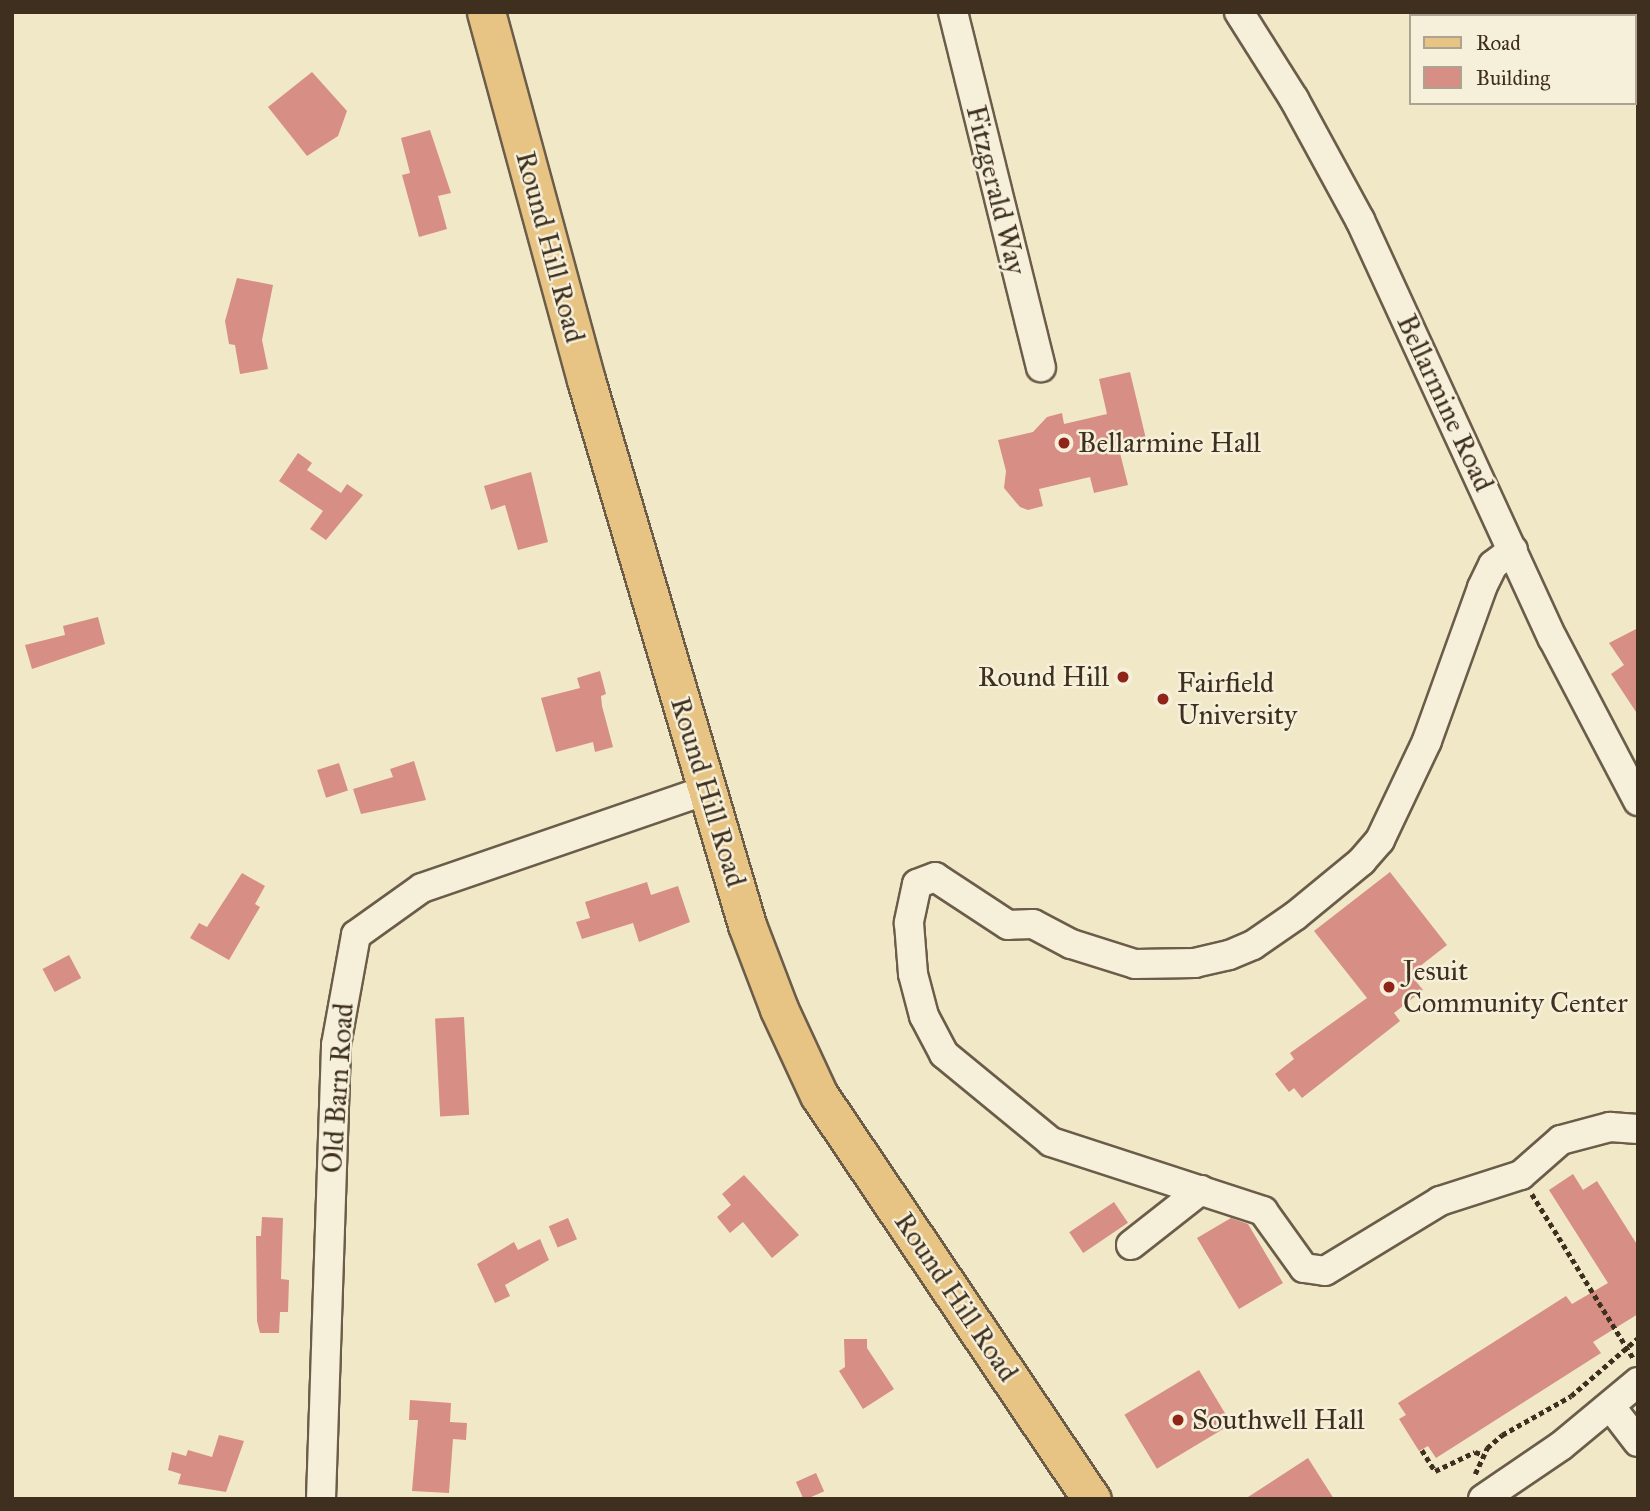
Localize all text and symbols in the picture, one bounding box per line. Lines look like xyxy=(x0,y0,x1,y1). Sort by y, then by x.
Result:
legend xyxy=(1408,14,1636,105)
text: Road xyxy=(1476,30,1521,56)
text: Building xyxy=(1476,65,1550,91)
street label: Fitzgerald Way xyxy=(959,102,1033,278)
street label: Round Hill Road xyxy=(508,148,592,346)
street label: Bellarmine Road xyxy=(1389,309,1501,497)
place label: Bellarmine Hall xyxy=(1078,426,1261,460)
marker: Bellarmine Hall xyxy=(1056,435,1072,451)
place label: Round Hill xyxy=(978,660,1109,694)
place label: Fairfield University xyxy=(1177,666,1297,732)
marker: Round Hill xyxy=(1115,669,1131,685)
marker: Fairfield University xyxy=(1155,691,1171,707)
street label: Round Hill Road xyxy=(663,693,753,891)
place label: Jesuit Community Center xyxy=(1403,954,1628,1020)
marker: Jesuit Community Center xyxy=(1381,979,1397,995)
street label: Old Barn Road xyxy=(315,1002,361,1174)
street label: Round Hill Road xyxy=(887,1206,1025,1388)
place label: Southwell Hall xyxy=(1192,1403,1365,1437)
marker: Southwell Hall xyxy=(1170,1412,1186,1428)

